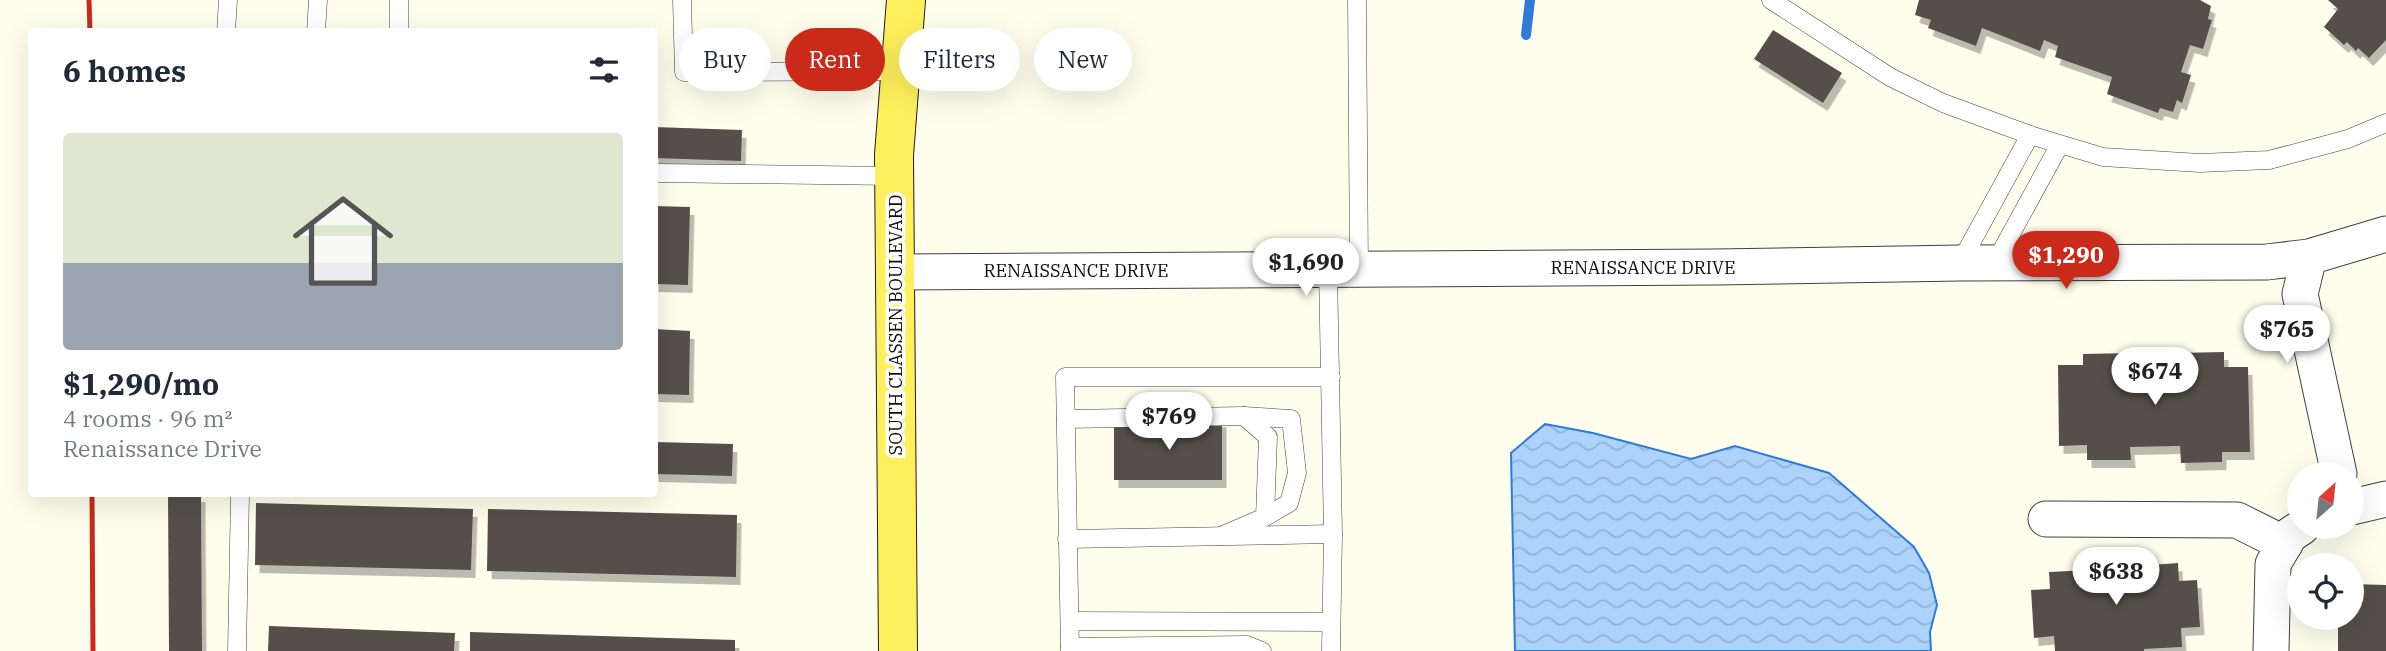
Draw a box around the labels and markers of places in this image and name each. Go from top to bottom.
pin: $1,290 [2009,232,2123,291]
pin: $1,690 [1249,238,1363,298]
pin: $765 [2246,306,2328,365]
pin: $674 [2114,348,2196,407]
pin: $769 [1128,392,1210,452]
pin: $638 [2075,548,2157,607]

